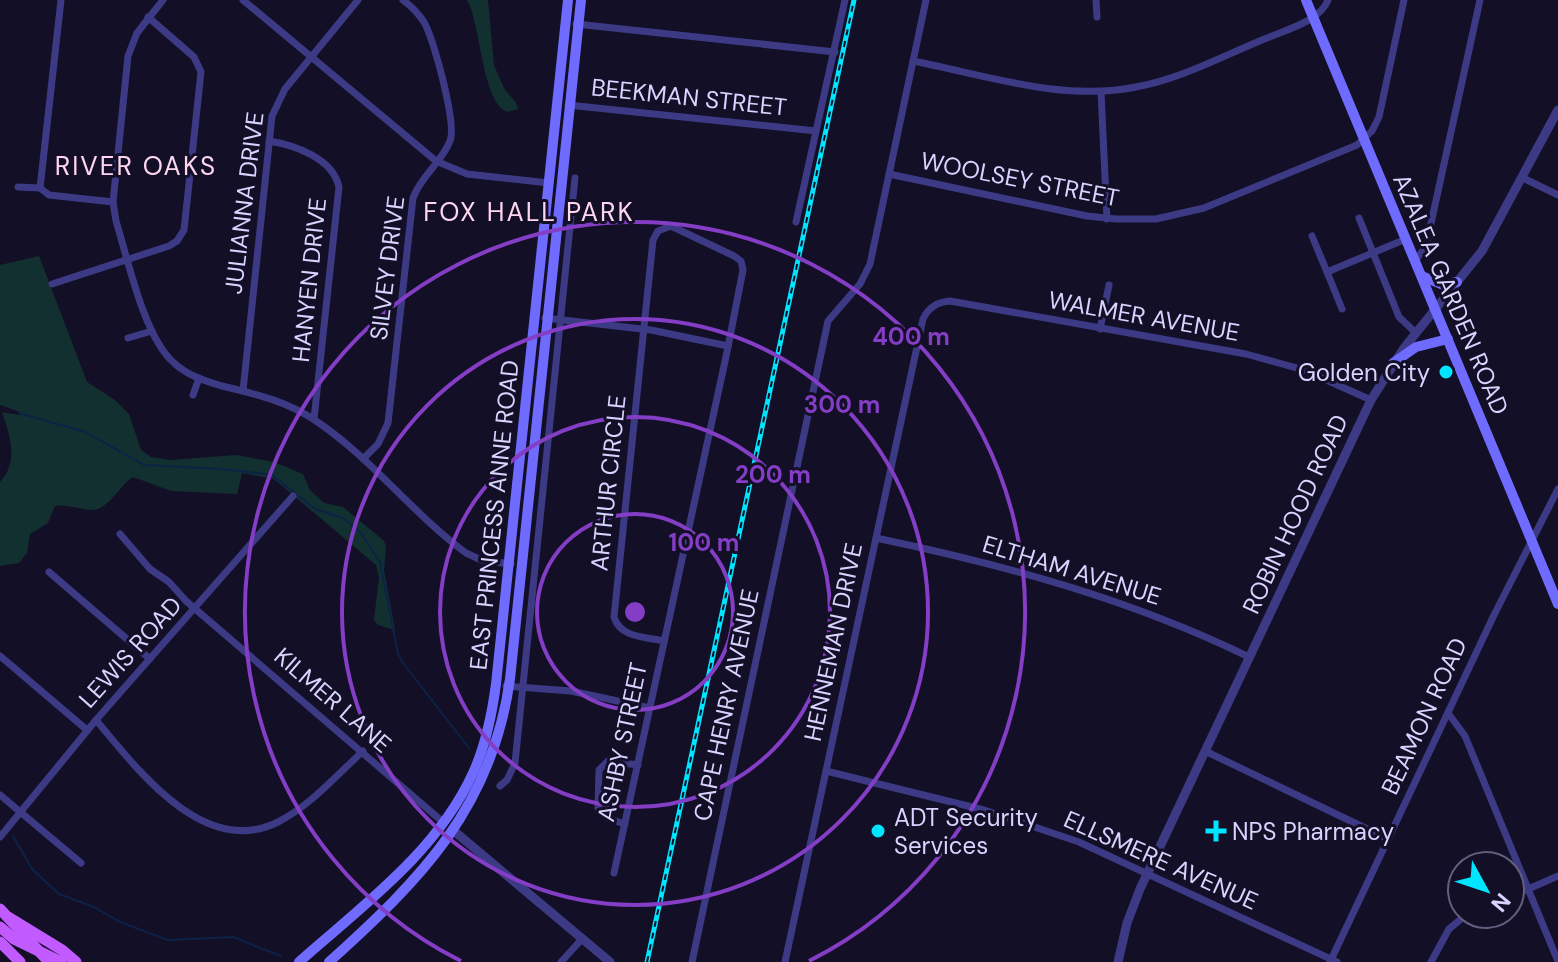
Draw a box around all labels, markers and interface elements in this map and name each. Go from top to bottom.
street label: BEEKMAN STREET [590,71,788,123]
street label: JULIANNA DRIVE [217,110,271,296]
street label: WOOLSEY STREET [918,145,1122,213]
district label: RIVER OAKS [55,149,217,183]
street label: AZALEA GARDEN ROAD [1386,169,1516,419]
street label: SILVEY DRIVE [363,194,411,342]
district label: FOX HALL PARK [423,195,635,229]
street label: HANYEN DRIVE [285,196,333,364]
street label: WALMER AVENUE [1046,284,1242,348]
text: 400 m [872,321,950,352]
place label: Golden City [1298,357,1430,388]
street label: EAST PRINCESS ANNE ROAD [462,359,526,671]
marker: Golden City [1437,363,1455,381]
text: 300 m [804,389,880,420]
street label: ARTHUR CIRCLE [583,393,633,573]
street label: ROBIN HOOD ROAD [1235,409,1355,619]
text: 200 m [735,459,811,490]
text: 100 m [669,527,739,558]
street label: ELTHAM AVENUE [979,528,1165,612]
street label: HENNEMAN DRIVE [797,540,869,744]
street label: CAPE HENRY AVENUE [686,586,766,824]
street label: LEWIS ROAD [72,590,188,714]
centre of rings [621,598,649,626]
street label: BEAMON ROAD [1374,633,1474,799]
street label: KILMER LANE [268,641,398,759]
street label: ASHBY STREET [590,660,654,824]
place label: ADT Security Services [894,802,1038,861]
street label: ELLSMERE AVENUE [1059,803,1263,917]
place label: NPS Pharmacy [1232,816,1394,847]
marker: ADT Security Services [869,822,887,840]
marker: NPS Pharmacy [1207,822,1225,840]
north arrow [1446,850,1526,930]
text: N [1485,887,1517,918]

